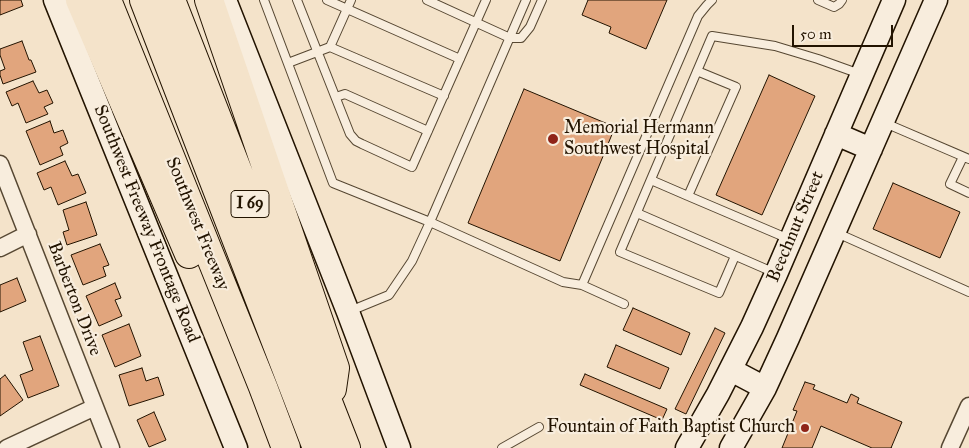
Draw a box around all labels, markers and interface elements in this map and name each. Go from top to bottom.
scale bar [794,15,895,47]
text: 50 m [800,25,832,43]
street label: Southwest Freeway Frontage Road [88,102,204,346]
place label: Memorial Hermann Southwest Hospital [564,118,714,160]
marker: Memorial Hermann Southwest Hospital [546,132,560,146]
street label: Southwest Freeway [160,154,234,294]
street label: Beechnut Street [763,168,829,286]
road number: I 69 [231,190,269,218]
street label: Barberton Drive [42,239,106,359]
place label: Fountain of Faith Baptist Church [547,417,795,439]
marker: Fountain of Faith Baptist Church [799,422,811,434]

